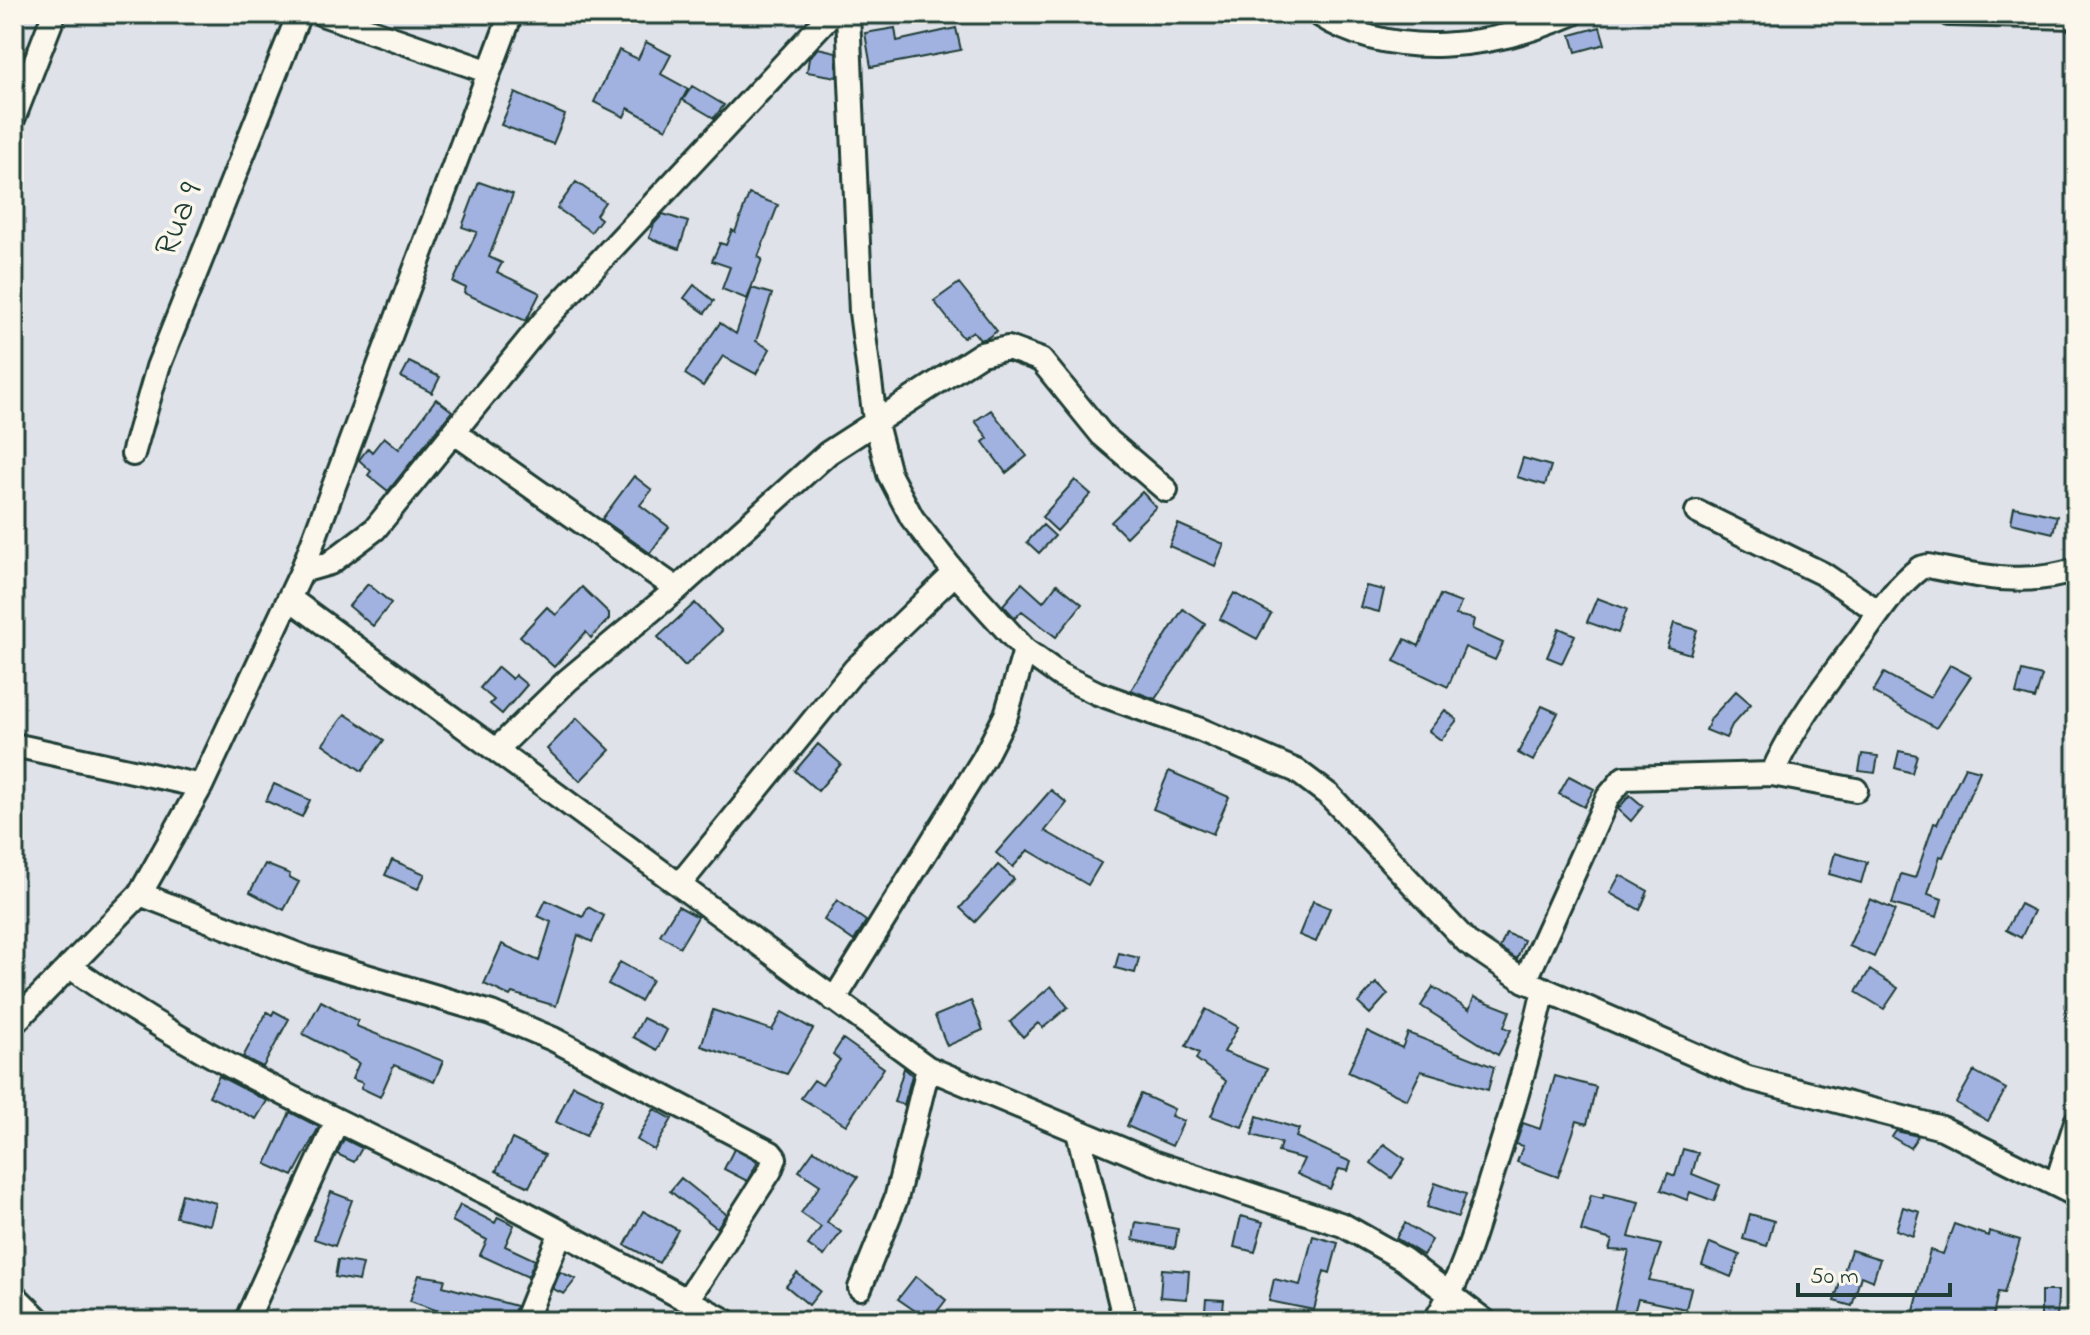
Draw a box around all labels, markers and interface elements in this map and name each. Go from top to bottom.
street label: Rua 9 [143,176,217,264]
scale bar [1798,1247,1950,1297]
text: 50 m [1810,1260,1859,1295]

